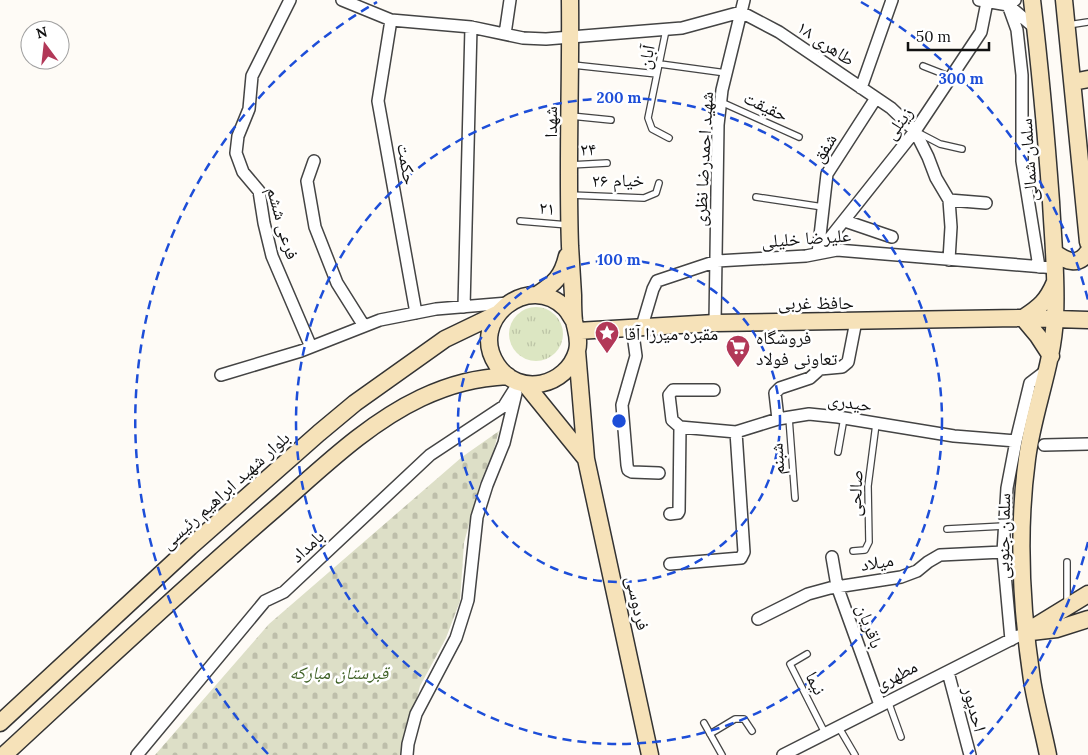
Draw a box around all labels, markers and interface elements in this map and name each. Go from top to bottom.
street label: طاهری ۱۸ [793,15,859,71]
north arrow [20,20,70,70]
scale bar [908,20,989,52]
text: N [34,22,49,43]
text: 50 m [916,27,951,46]
street label: آبان [632,42,660,71]
text: 300 m [938,69,984,88]
street label: حقیقت [740,86,792,126]
text: 200 m [597,88,642,107]
street label: شهید احمدرضا نظری [688,91,718,227]
street label: زینلی [878,102,918,144]
street label: شهدا [539,106,562,138]
street label: سلمان شمالی [1014,118,1042,202]
street label: شفق [806,129,842,167]
street label: ۲۴ [580,137,596,161]
street label: حکمت [392,141,422,187]
street label: خیام ۲۶ [592,168,644,193]
street label: فرعی ششم [261,184,304,262]
street label: ۲۱ [538,196,556,220]
street label: علیرضا خلیلی [760,223,852,253]
text: 100 m [598,250,641,269]
street label: حافظ غربی [778,291,854,314]
place icon: مقبره میرزا آقا [594,320,620,354]
place label: مقبره میرزا آقا [624,322,718,345]
place label: فروشگاه تعاونی فولاد [756,326,837,370]
supermarket icon: فروشگاه تعاونی فولاد [725,334,751,368]
street label: حیدری [826,387,874,417]
centre of rings [610,412,628,430]
street label: بلوار شهید ابراهیم رئیسی [156,426,295,555]
street label: شبنم [764,442,791,476]
street label: صالحی [842,469,868,517]
street label: سلمان جنوبی [991,493,1015,579]
street label: بامداد [285,525,329,567]
street label: میلاد [859,548,895,576]
street label: فردوسی [621,574,655,632]
street label: باقریان [851,601,889,651]
street label: مطهری [871,655,921,695]
park label: قبرستان مبارکه [290,661,391,684]
street label: نیما [800,667,832,699]
street label: احدپور [958,683,992,734]

